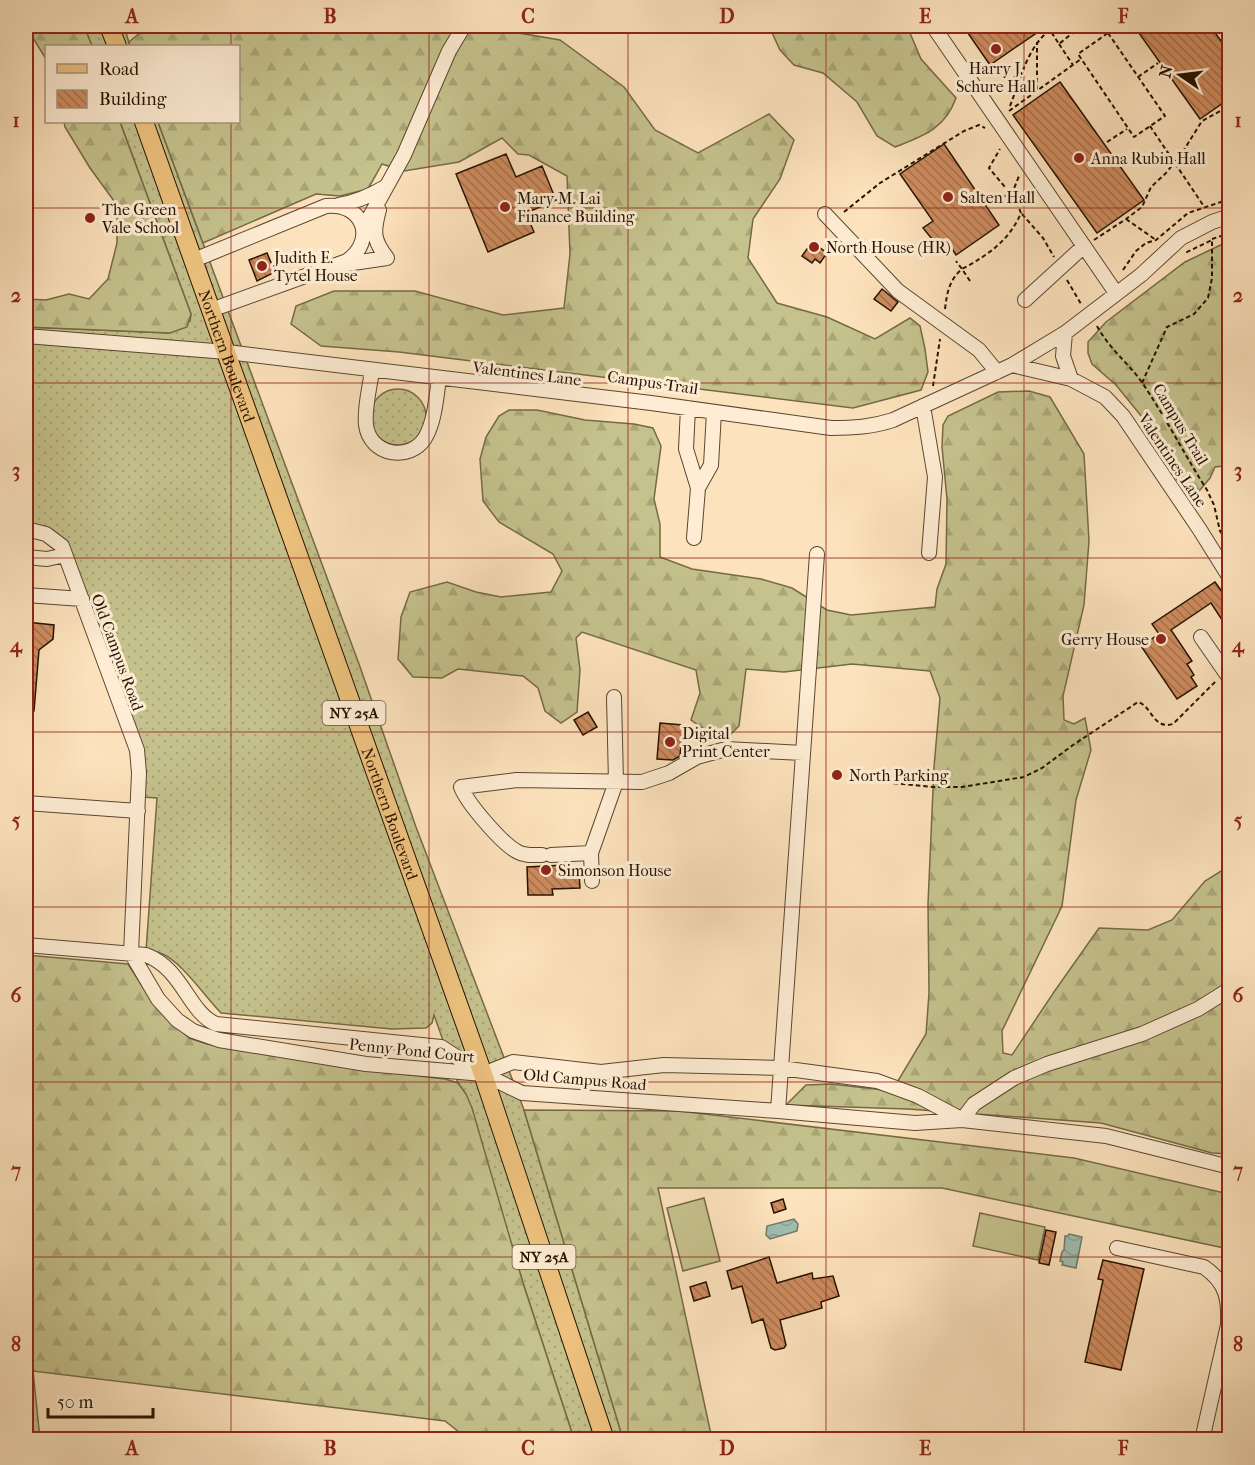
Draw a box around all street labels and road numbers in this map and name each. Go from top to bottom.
street label: Northern Boulevard [194,287,259,425]
street label: Valentines Lane [471,357,582,390]
street label: Campus Trail [606,367,700,398]
street label: Campus Trail [1149,380,1213,469]
street label: Valentines Lane [1134,409,1211,511]
street label: Old Campus Road [88,591,148,714]
road number: NY 25A [322,701,386,725]
street label: Northern Boulevard [357,745,422,883]
street label: Penny Pond Court [348,1034,476,1067]
street label: Old Campus Road [523,1065,647,1094]
road number: NY 25A [512,1245,576,1269]

